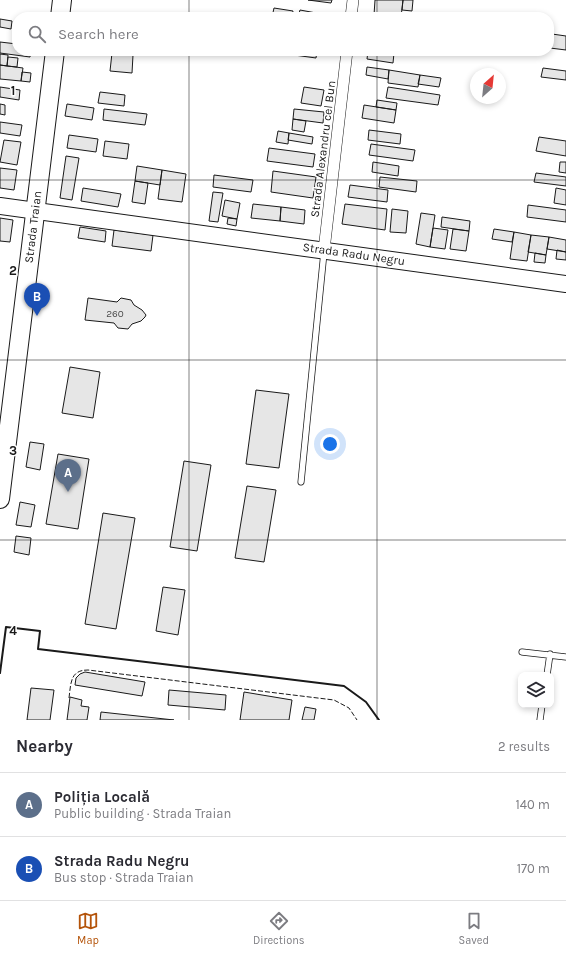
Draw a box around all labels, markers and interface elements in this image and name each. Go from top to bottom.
search box [12,12,554,56]
icon: search [26,23,48,45]
text: Search here [58,25,139,43]
north arrow [470,68,506,104]
street label: Strada Alexandru cel Bun [308,80,338,218]
text: 1 [11,83,15,98]
street label: Strada Traian [22,190,44,264]
street label: Strada Radu Negru [302,240,406,268]
text: 2 [9,263,17,278]
pin: B [24,283,50,316]
house number: 260 [106,308,124,320]
your location [320,434,340,454]
text: 3 [9,443,17,458]
pin: A [55,459,81,492]
text: 4 [9,623,17,638]
map controls [518,672,554,708]
button: layers [518,672,554,708]
text: Nearby [16,736,73,756]
text: 2 results [498,739,550,754]
text: Poliția Locală [54,788,150,806]
text: A [25,797,33,812]
text: 140 m [515,797,550,812]
text: Public building · Strada Traian [54,806,231,821]
text: Strada Radu Negru [54,852,190,870]
text: B [25,861,33,876]
text: 170 m [517,861,550,876]
text: Bus stop · Strada Traian [54,870,194,885]
tab: Map [77,910,99,947]
tab: Directions [253,910,305,947]
tab: Saved [459,910,489,947]

